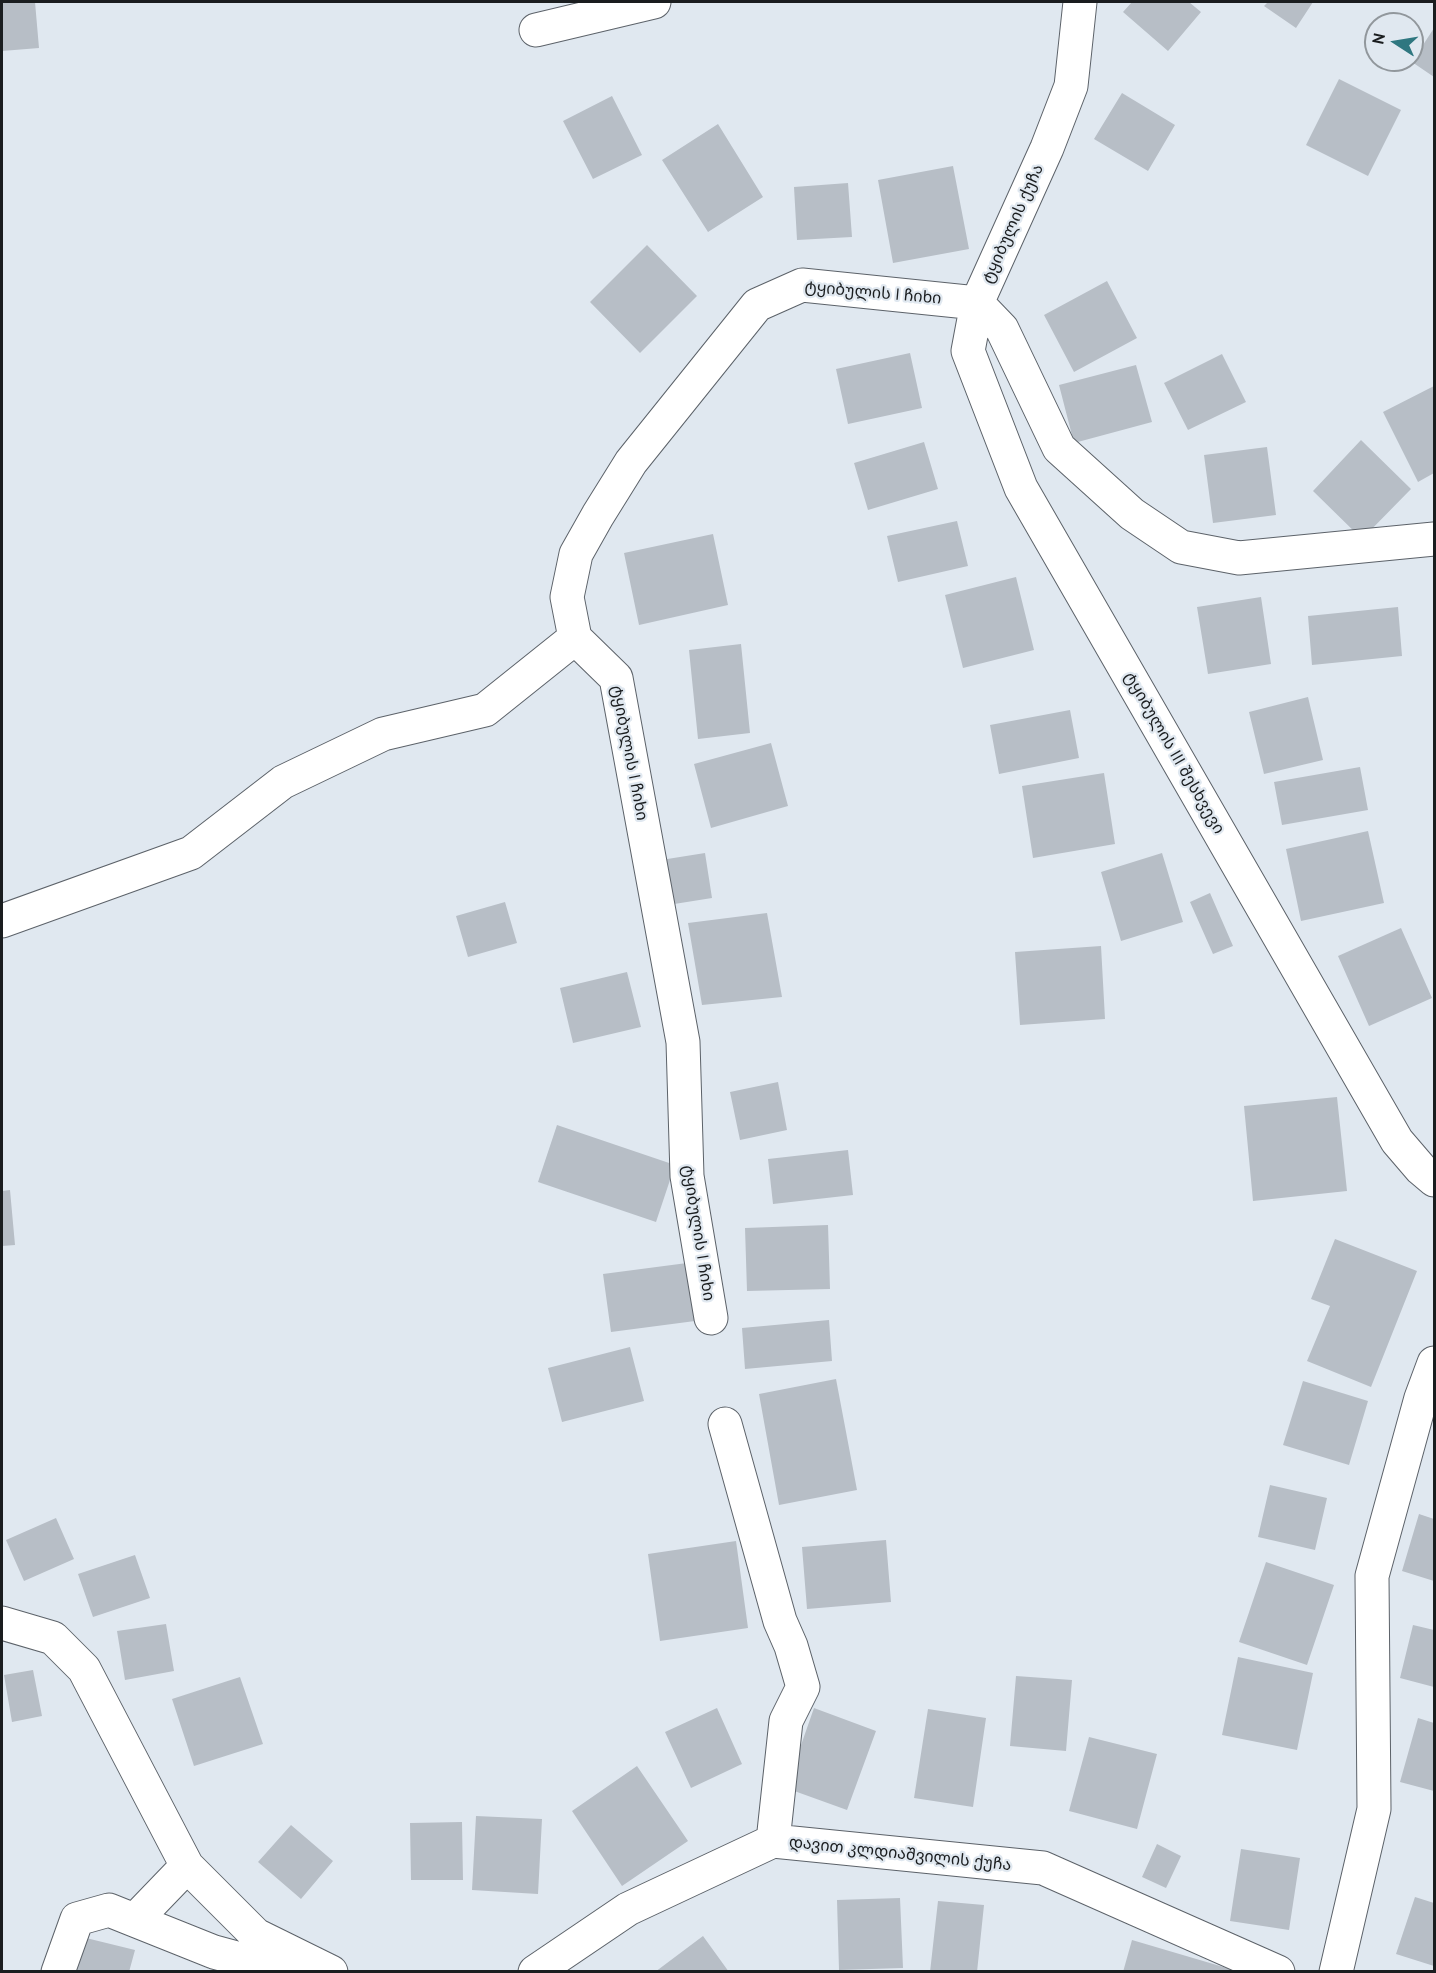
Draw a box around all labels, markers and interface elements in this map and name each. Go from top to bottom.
north arrow [1364,12,1424,72]
text: N [1367,31,1389,46]
street label: ტყიბულის ქუჩა [978,162,1048,286]
street label: ტყიბულის I ჩიხი [804,277,942,309]
street label: ტყიბულის III შესხვევი [1120,669,1228,837]
street label: ტყიბულის I ჩიხი [606,684,652,822]
street label: ტყიბულის I ჩიხი [678,1164,718,1302]
street label: დავით კლდიაშვილის ქუჩა [788,1833,1012,1875]

